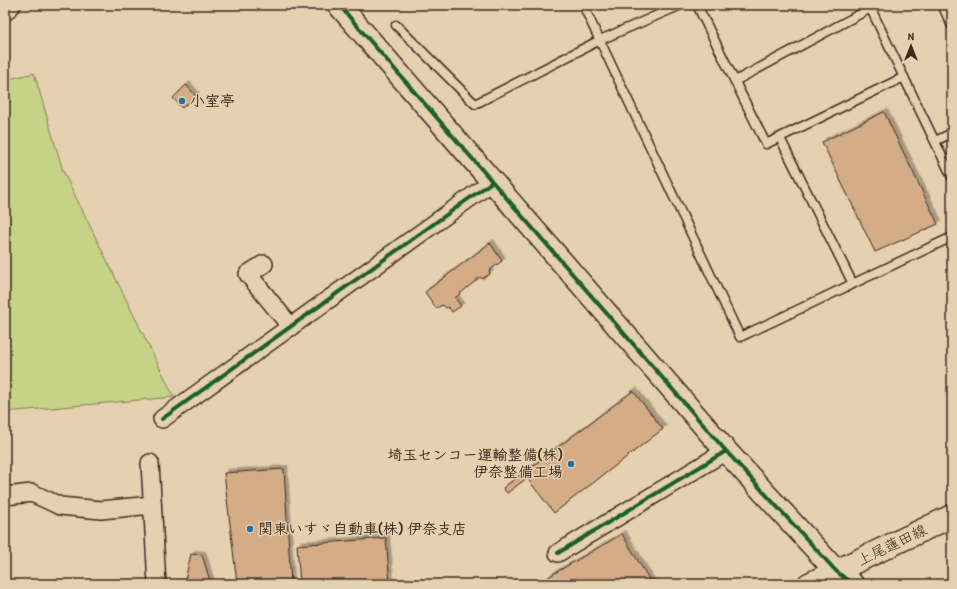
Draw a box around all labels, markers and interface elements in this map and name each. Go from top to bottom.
north arrow [891,26,931,66]
text: N [908,29,914,43]
place label: 小室亭 [190,90,235,111]
marker: 小室亭 [177,96,187,106]
place label: 埼玉センコー運輸整備(株) 伊奈整備工場 [388,444,563,482]
marker: 埼玉センコー運輸整備(株) 伊奈整備工場 [566,459,576,469]
place label: 関東いすゞ自動車(株) 伊奈支店 [258,518,467,539]
street label: 上尾蓮田線 [853,519,930,570]
marker: 関東いすゞ自動車(株) 伊奈支店 [245,524,255,534]

